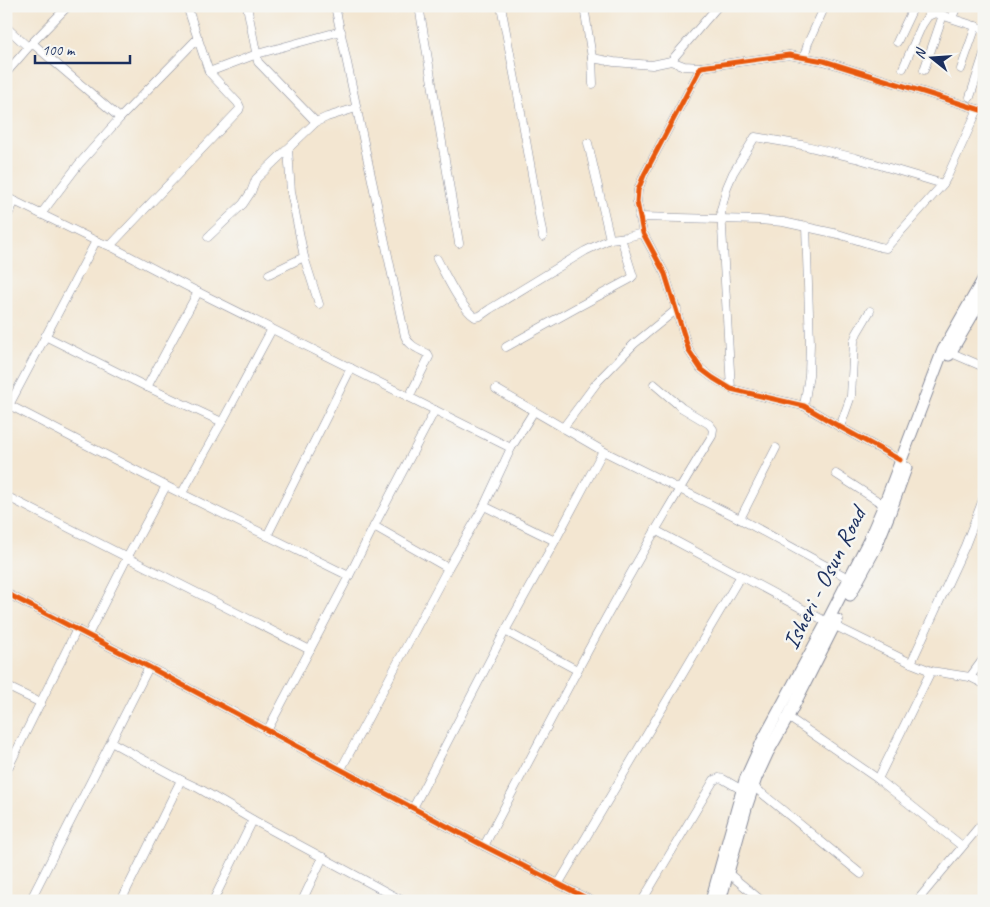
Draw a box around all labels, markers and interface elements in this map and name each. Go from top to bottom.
scale bar [35,32,130,64]
north arrow [908,32,958,82]
text: 100 m [42,41,76,60]
text: N [911,45,930,61]
street label: Isheri - Osun Road [775,499,874,654]

